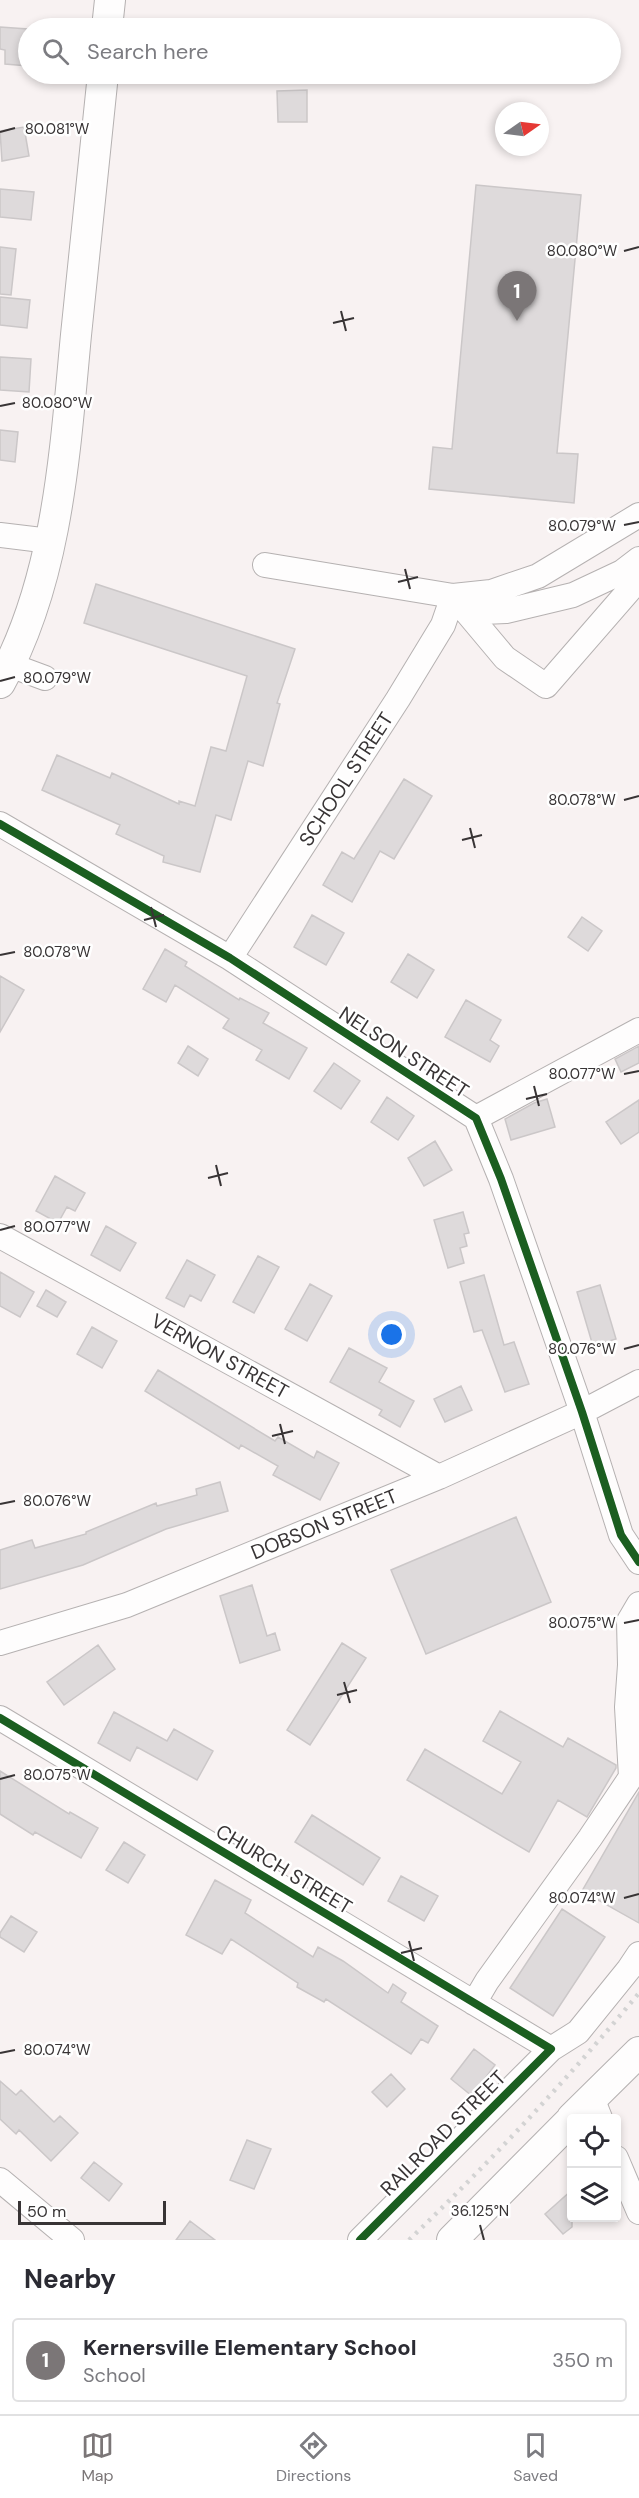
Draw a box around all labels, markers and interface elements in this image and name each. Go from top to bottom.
search box [18,18,621,84]
icon: search [39,35,72,68]
text: Search here [87,37,208,66]
north arrow [495,102,549,156]
text: 80.081°W [25,119,90,139]
text: 80.080°W [547,241,618,261]
pin: 1 [498,272,536,321]
text: 80.080°W [22,393,93,413]
text: 80.079°W [548,516,616,536]
text: 80.079°W [23,668,91,688]
street label: SCHOOL STREET [293,707,399,851]
text: 80.078°W [548,790,616,810]
text: 80.078°W [23,942,91,962]
street label: NELSON STREET [334,1000,474,1104]
text: 80.077°W [549,1064,616,1084]
text: 80.077°W [24,1217,91,1237]
street label: VERNON STREET [147,1307,293,1405]
your location [377,1320,406,1349]
text: 80.076°W [548,1339,616,1359]
street label: DOBSON STREET [247,1483,401,1565]
text: 80.076°W [23,1491,91,1511]
text: 80.075°W [548,1613,616,1633]
text: 80.075°W [23,1765,91,1785]
street label: CHURCH STREET [211,1818,357,1920]
text: 80.074°W [548,1888,616,1908]
text: 80.074°W [23,2040,91,2060]
street label: RAILROAD STREET [375,2065,511,2201]
map controls [567,2114,621,2222]
button: locate [567,2114,621,2168]
button: layers [567,2168,621,2222]
scale bar [18,2198,166,2226]
text: 50 m [27,2201,66,2222]
text: 36.125°N [451,2201,509,2221]
text: Nearby [24,2262,116,2296]
text: Kernersville Elementary School [83,2333,417,2362]
text: 1 [42,2347,49,2373]
text: 350 m [552,2347,613,2373]
text: School [83,2362,146,2388]
tab: Map [81,2429,114,2486]
tab: Directions [276,2429,351,2486]
tab: Saved [513,2429,558,2486]

